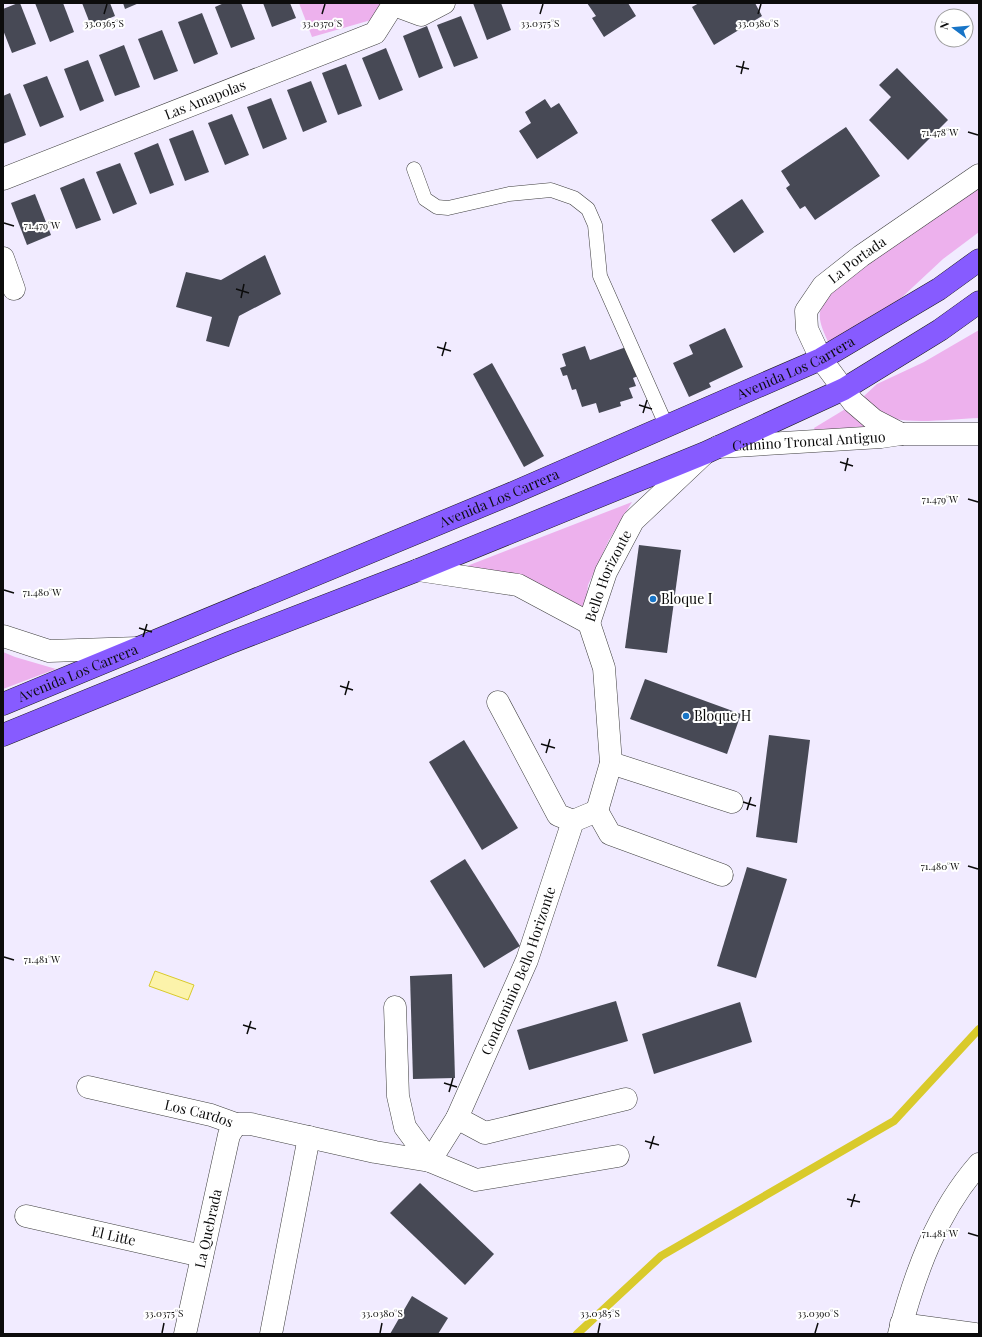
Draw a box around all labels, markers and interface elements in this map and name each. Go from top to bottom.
north arrow [934,8,974,48]
text: 33.0365°S [84,16,124,30]
text: 33.0370°S [302,16,342,30]
text: 33.0375°S [521,16,559,30]
text: 33.0380°S [737,16,779,30]
text: N [936,19,952,31]
street label: Las Amapolas [161,75,248,124]
text: 71.478°W [922,125,959,139]
text: 71.479°W [24,218,61,232]
street label: La Portada [824,232,889,287]
street label: Avenida Los Carrera [733,331,858,404]
street label: Camino Troncal Antiguo [732,426,887,455]
street label: Avenida Los Carrera [435,464,562,532]
text: 71.479°W [922,492,959,506]
street label: Bello Horizonte [580,526,636,624]
text: 71.480°W [23,585,62,599]
place label: Bloque I [661,589,713,608]
marker: Bloque I [648,594,658,604]
street label: Avenida Los Carrera [14,639,141,706]
place label: Bloque H [694,706,752,725]
marker: Bloque H [681,711,691,721]
text: 71.480°W [921,859,960,873]
street label: Condominio Bello Horizonte [476,884,560,1058]
text: 71.481°W [24,952,61,966]
street label: Los Cardos [163,1095,236,1131]
street label: La Quebrada [190,1187,226,1270]
street label: El Litte [90,1221,138,1250]
text: 71.481°W [922,1226,959,1240]
text: 33.0375°S [145,1306,183,1320]
text: 33.0380°S [361,1306,403,1320]
text: 33.0385°S [580,1306,620,1320]
text: 33.0390°S [797,1306,839,1320]

